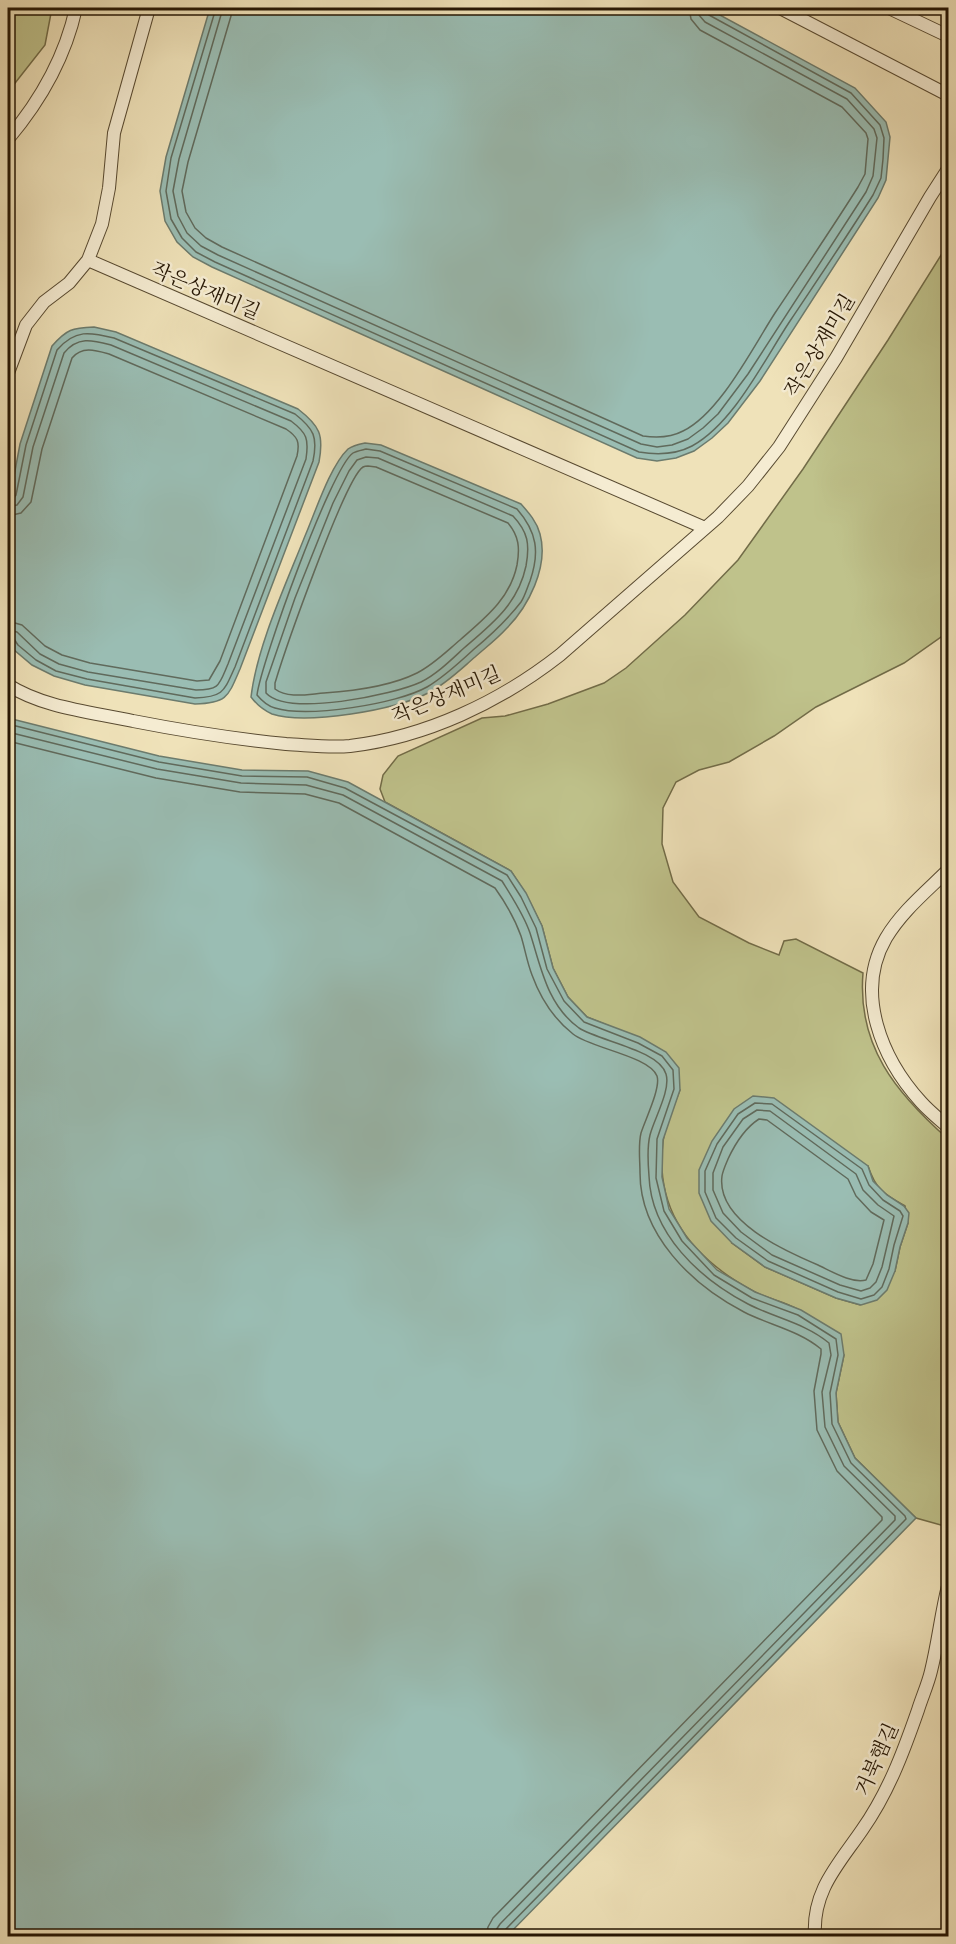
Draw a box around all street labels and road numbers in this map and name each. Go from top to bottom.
street label: 작은상재미길 [147,254,265,326]
street label: 작은상재미길 [777,288,861,402]
street label: 작은상재미길 [387,658,505,730]
street label: 거북햄길 [847,1718,905,1800]

